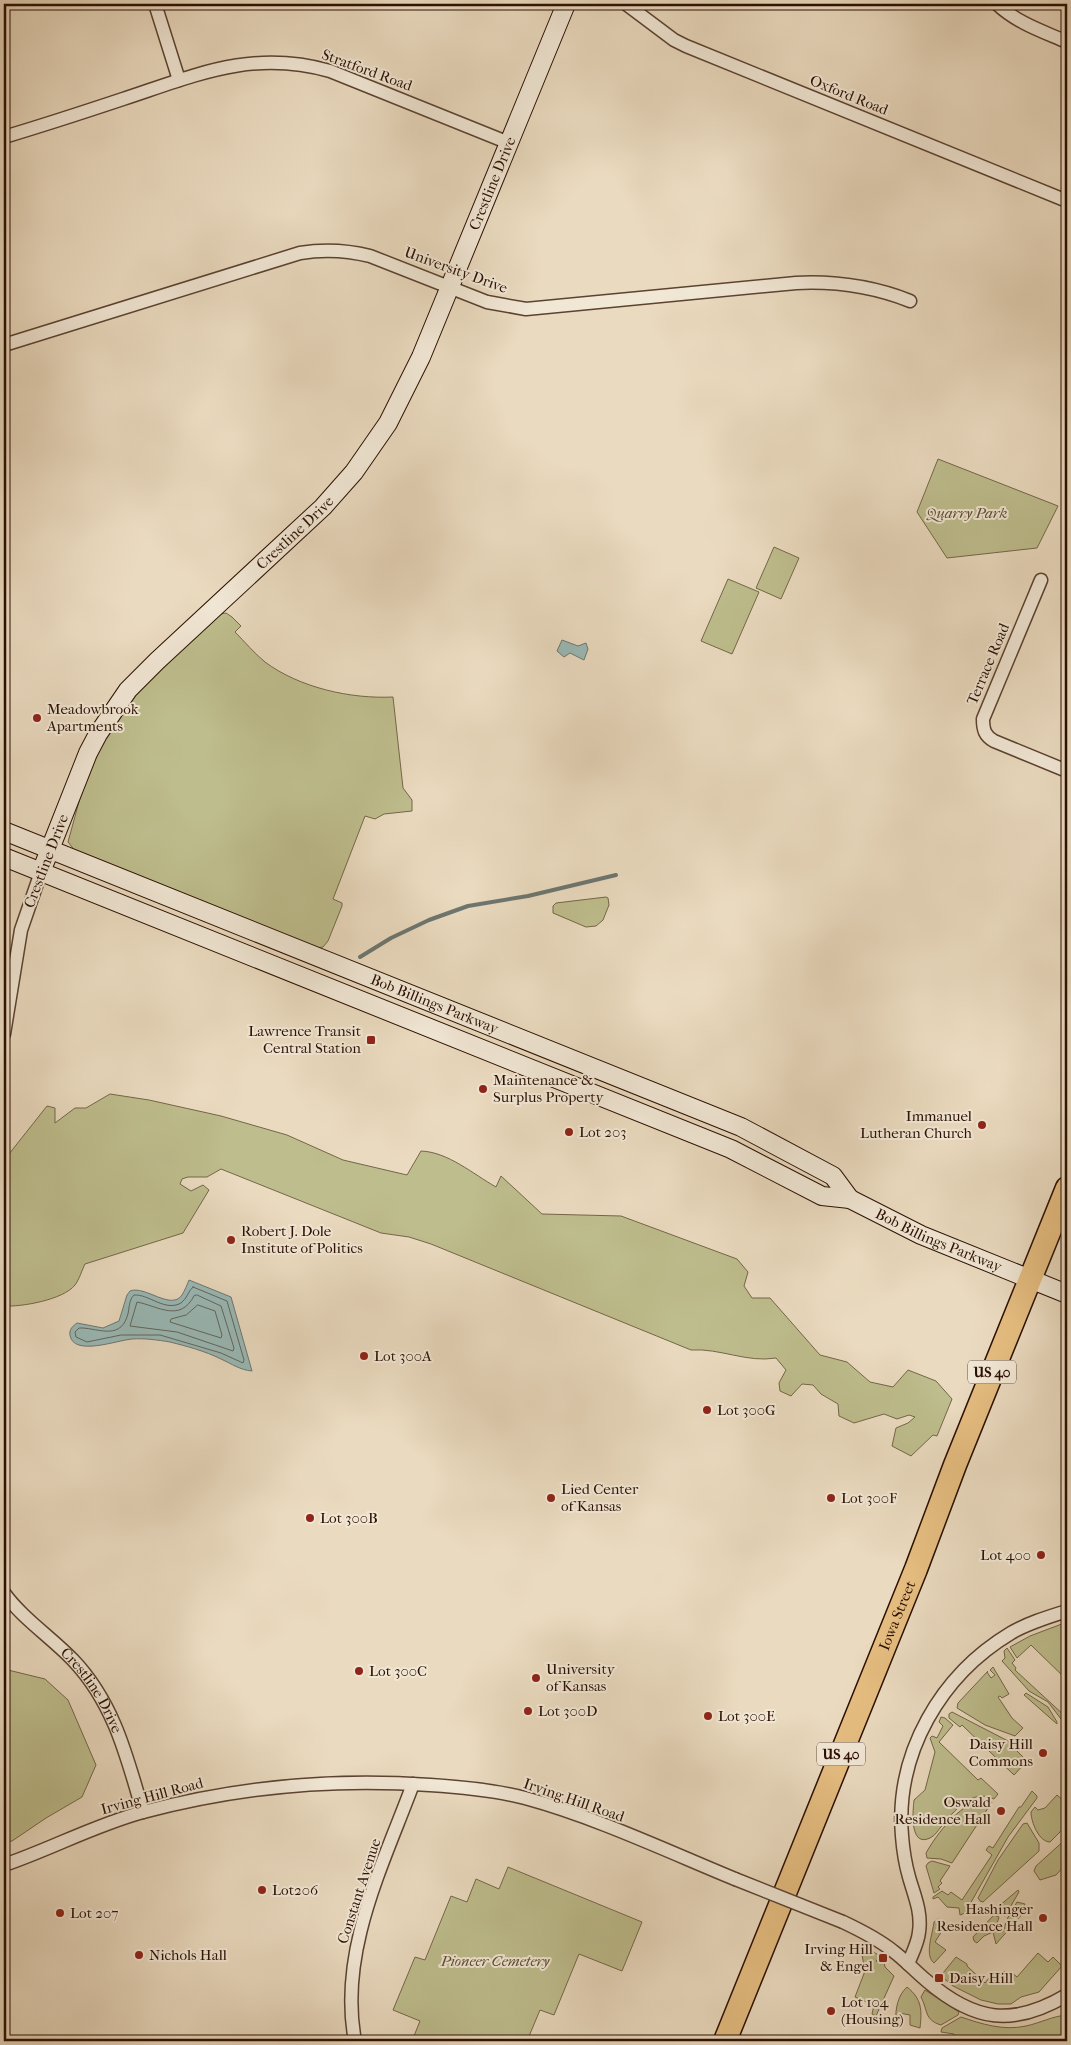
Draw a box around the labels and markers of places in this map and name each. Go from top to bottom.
place label: Meadowbrook Apartments [46,700,139,735]
marker: Meadowbrook Apartments [31,712,43,724]
place label: Lawrence Transit Central Station [248,1022,362,1057]
marker: Lawrence Transit Central Station [365,1034,377,1046]
place label: Maintenance & Surplus Property [493,1071,605,1106]
marker: Maintenance & Surplus Property [477,1083,489,1095]
place label: Immanuel Lutheran Church [860,1107,973,1142]
marker: Immanuel Lutheran Church [976,1119,988,1131]
place label: Lot 203 [579,1123,626,1141]
marker: Lot 203 [563,1126,575,1138]
place label: Robert J. Dole Institute of Politics [241,1222,363,1257]
marker: Robert J. Dole Institute of Politics [225,1234,237,1246]
place label: Lot 300A [374,1347,432,1365]
marker: Lot 300A [358,1350,370,1362]
place label: Lot 300G [717,1401,776,1419]
marker: Lot 300G [701,1404,713,1416]
place label: Lied Center of Kansas [561,1480,639,1515]
place label: Lot 300F [841,1489,897,1507]
marker: Lied Center of Kansas [545,1492,557,1504]
marker: Lot 300F [825,1492,837,1504]
place label: Lot 300B [320,1509,378,1527]
marker: Lot 300B [304,1512,316,1524]
place label: Lot 400 [980,1546,1031,1564]
marker: Lot 400 [1035,1549,1047,1561]
place label: University of Kansas [546,1660,616,1695]
place label: Lot 300C [369,1662,427,1680]
marker: Lot 300C [353,1665,365,1677]
marker: University of Kansas [530,1672,542,1684]
place label: Lot 300D [538,1702,597,1720]
marker: Lot 300D [522,1705,534,1717]
place label: Lot 300E [718,1707,775,1725]
marker: Lot 300E [702,1710,714,1722]
place label: Daisy Hill Commons [969,1735,1033,1770]
marker: Daisy Hill Commons [1037,1747,1049,1759]
place label: Oswald Residence Hall [894,1793,992,1828]
marker: Oswald Residence Hall [995,1805,1007,1817]
place label: Lot206 [272,1881,319,1899]
marker: Lot206 [256,1884,268,1896]
place label: Hashinger Residence Hall [936,1900,1034,1935]
place label: Lot 207 [70,1904,118,1922]
marker: Lot 207 [54,1907,66,1919]
marker: Hashinger Residence Hall [1037,1912,1049,1924]
place label: Irving Hill & Engel [804,1940,873,1975]
place label: Nichols Hall [149,1946,227,1964]
marker: Nichols Hall [133,1949,145,1961]
marker: Irving Hill & Engel [877,1952,889,1964]
place label: Daisy Hill [949,1969,1013,1987]
marker: Daisy Hill [933,1972,945,1984]
place label: Lot 104 (Housing) [841,1993,904,2028]
marker: Lot 104 (Housing) [825,2005,837,2017]

